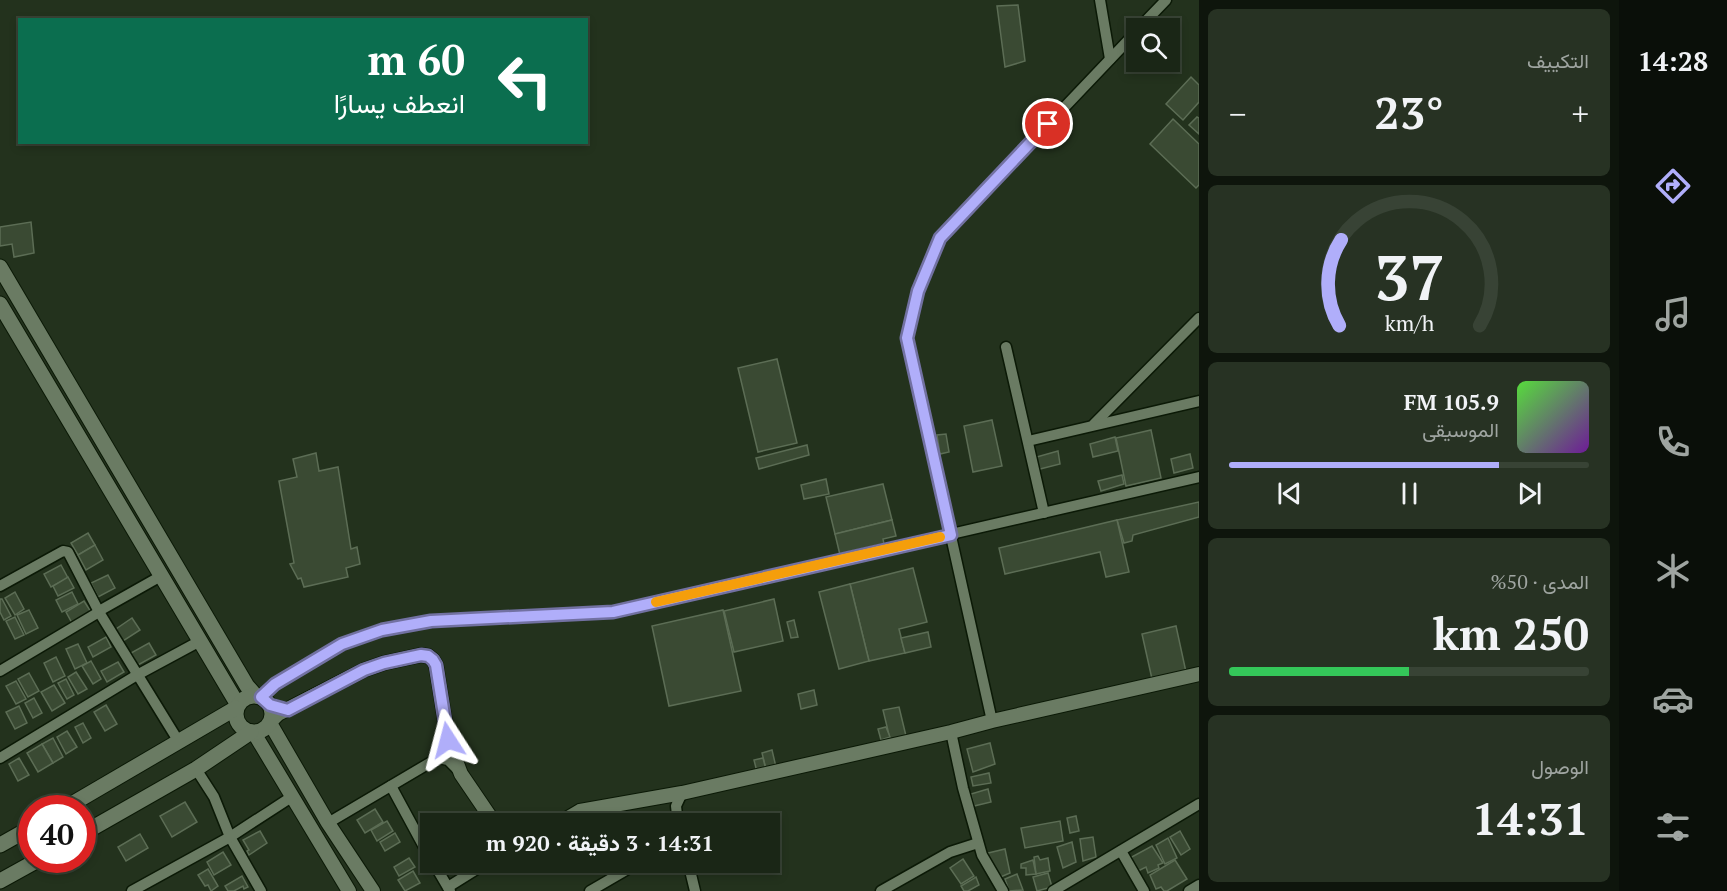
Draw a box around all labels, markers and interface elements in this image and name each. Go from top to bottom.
map controls [1126,18,1180,72]
button: search [1126,18,1180,72]
text: 60 m [367,31,465,87]
icon: left [486,42,564,120]
text: 14:28 [1638,43,1708,79]
text: التكييف [1527,47,1589,74]
text: 23° [1374,82,1444,142]
text: انعطف يسارًا [334,85,465,121]
text: − [1229,92,1247,135]
text: + [1571,92,1589,135]
pin [1022,98,1073,149]
icon: arrive [1031,107,1064,140]
icon: directions [1652,165,1694,207]
text: 37 [1374,235,1444,318]
icon: music [1652,293,1694,335]
text: km/h [1384,310,1434,338]
text: 105.9 FM [1404,387,1499,416]
text: الموسيقى [1422,416,1499,443]
icon: phone [1652,421,1694,463]
icon: previous [1273,477,1306,510]
icon: pause [1393,477,1426,510]
icon: next [1513,477,1546,510]
icon: climate [1652,550,1694,592]
text: المدى · 50% [1490,568,1589,595]
text: 250 km [1433,603,1589,663]
icon: car [1652,678,1694,720]
position arrow [416,708,480,772]
text: الوصول [1531,753,1589,780]
text: 14:31 [1472,788,1589,848]
speed limit sign: 40 [18,795,96,873]
icon: filters [1652,806,1694,848]
text: 14:31 · 3 دقيقة · 920 m [486,828,714,857]

